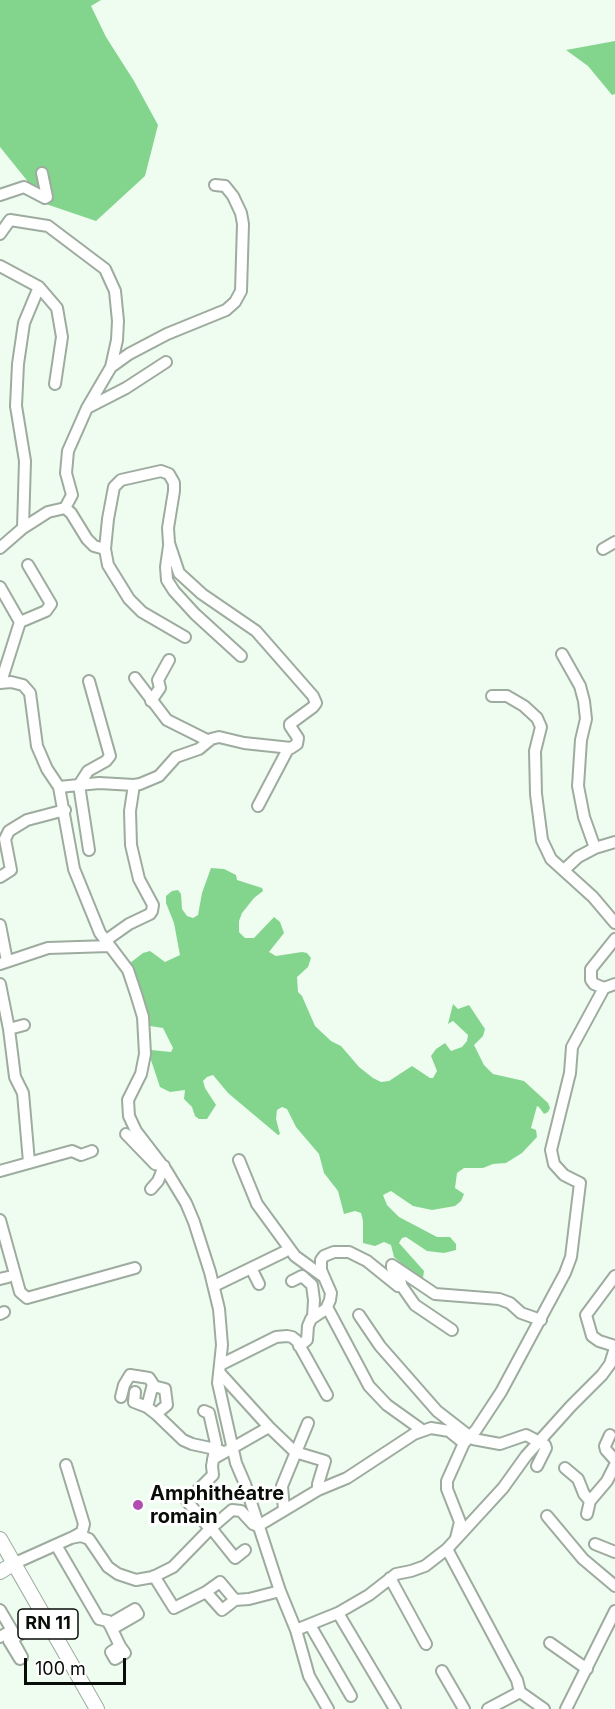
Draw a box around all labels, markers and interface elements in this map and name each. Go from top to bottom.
place label: Amphithéatre romain [150,1482,284,1529]
marker: Amphithéatre romain [131,1498,145,1512]
road number: RN 11 [18,1609,78,1639]
scale bar [27,1646,129,1684]
text: 100 m [35,1658,86,1679]

